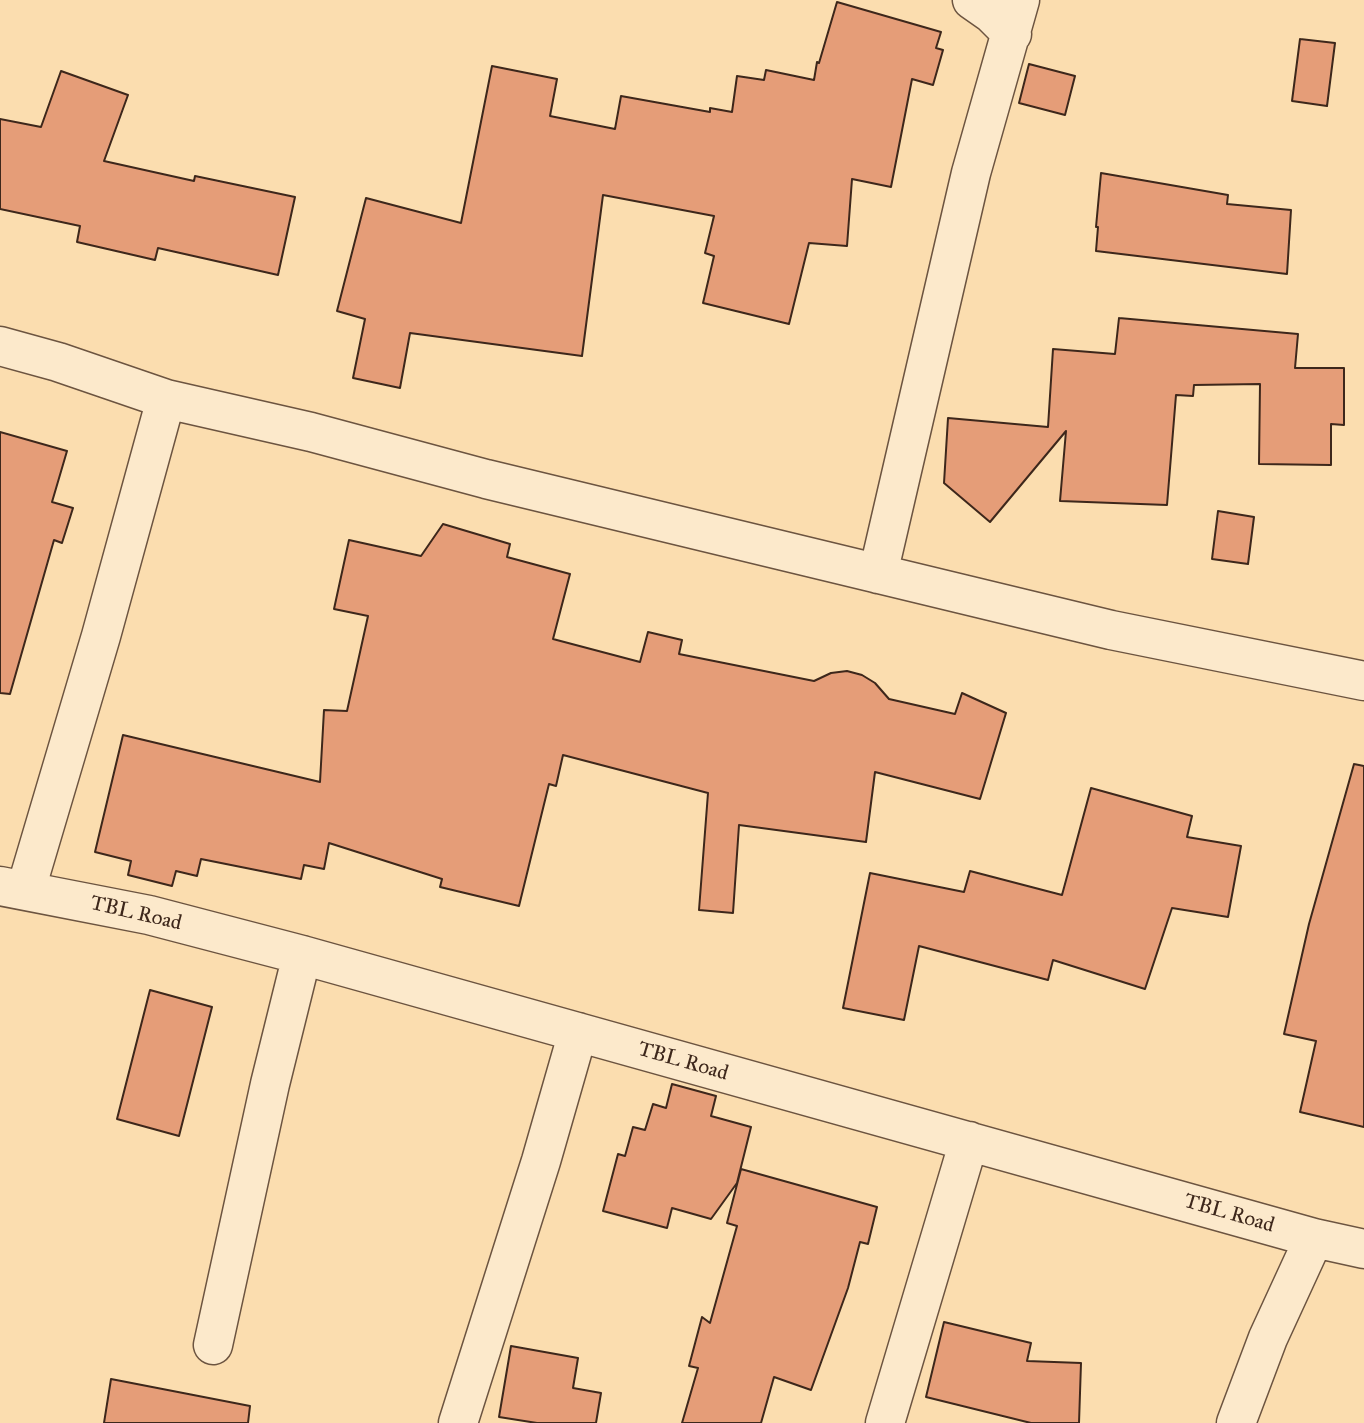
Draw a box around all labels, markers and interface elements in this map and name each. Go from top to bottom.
street label: TBL Road [88,891,184,937]
street label: TBL Road [635,1037,731,1087]
street label: TBL Road [1181,1189,1277,1239]

